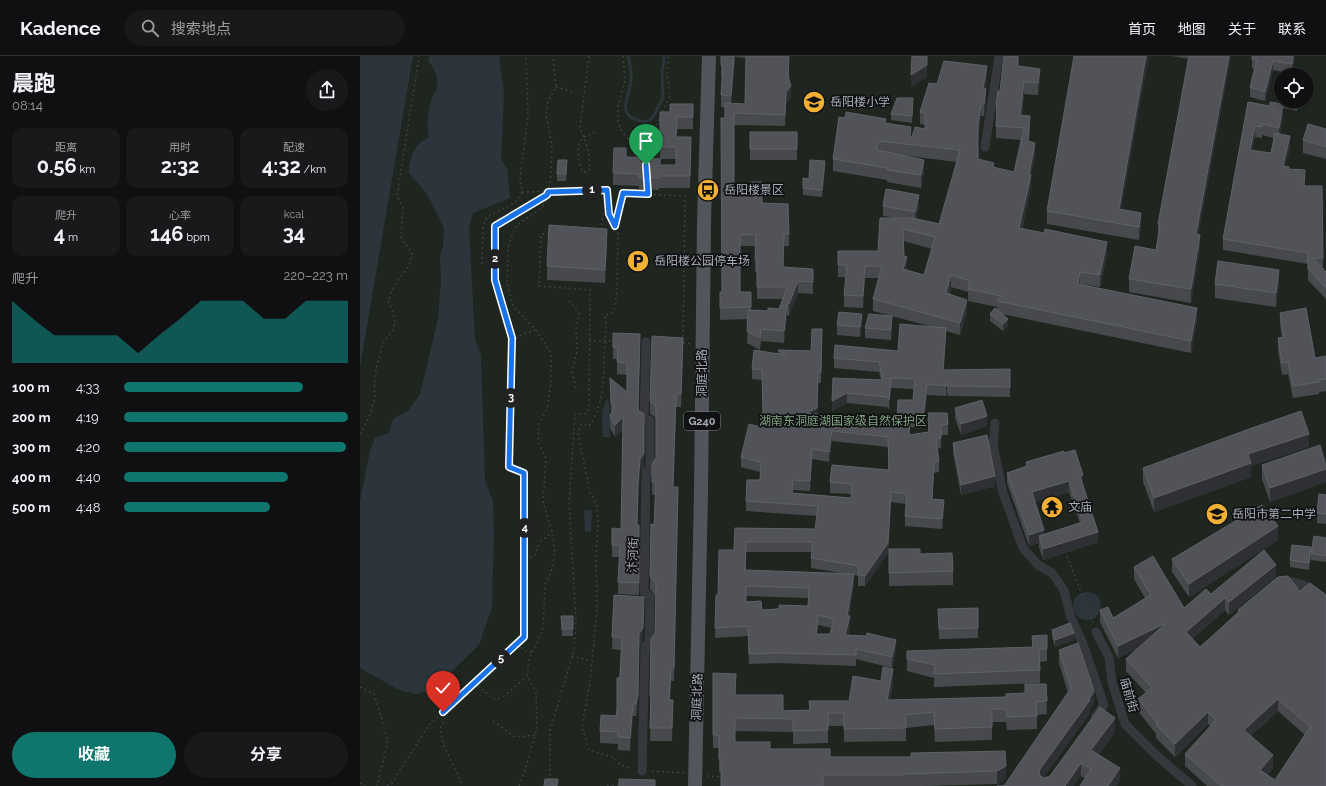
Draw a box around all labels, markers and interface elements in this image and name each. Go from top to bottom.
search box [125,10,405,46]
text: Kadence [20,17,101,39]
icon: search [139,17,161,39]
text: 搜索地点 [171,20,231,38]
text: 首页 [1128,21,1156,37]
text: 地图 [1178,21,1206,37]
text: 关于 [1228,21,1256,37]
text: 联系 [1278,21,1306,37]
map controls [1274,68,1314,108]
button: locate [1274,68,1314,108]
button: share [306,69,348,111]
text: 晨跑 [12,70,56,96]
school or university icon: 岳阳楼小学 [801,89,827,115]
place label: 岳阳楼小学 [830,95,890,109]
text: 08:14 [12,98,43,113]
pin [629,124,663,165]
icon: arrive [635,130,657,152]
text: 距离 [55,141,77,154]
text: 用时 [169,141,191,154]
text: 配速 [283,141,305,154]
text: 0.56 [37,154,77,178]
text: 2:32 [161,154,199,178]
text: 4:32 [262,154,301,178]
text: km [77,163,95,176]
text: /km [301,163,326,176]
bus stop icon: 岳阳楼景区 [695,177,721,203]
pin: 1 [582,180,602,200]
text: 1 [589,183,595,196]
place label: 岳阳楼景区 [724,183,784,197]
text: kcal [284,208,304,221]
text: 爬升 [55,209,77,222]
text: 心率 [169,209,191,222]
text: 34 [283,221,305,245]
text: 4 [54,222,65,246]
text: 146 [150,222,183,246]
text: m [65,231,78,244]
text: bpm [183,231,210,244]
parking icon: 岳阳楼公园停车场 [625,248,651,274]
pin: 2 [485,249,505,269]
text: 2 [492,252,498,265]
place label: 岳阳楼公园停车场 [654,254,750,268]
text: 220–223 m [283,268,348,283]
text: 爬升 [12,271,38,286]
street label: 洞庭北路 [695,349,709,397]
text: 100 m [12,380,50,395]
text: 4:33 [76,380,99,395]
pin: 3 [501,388,521,408]
text: 3 [508,391,514,404]
text: 200 m [12,410,51,425]
text: 4:19 [76,410,99,425]
road number: G240 [684,412,720,430]
park label: 湖南东洞庭湖国家级自然保护区 [759,414,927,428]
text: 300 m [12,440,50,455]
text: 4:20 [76,440,100,455]
text: 400 m [12,470,51,485]
text: 4:40 [76,470,101,485]
temple icon: 文庙 [1039,494,1065,520]
text: 500 m [12,500,50,515]
text: 4:48 [76,500,100,515]
place label: 文庙 [1068,500,1092,514]
school or university icon: 岳阳市第二中学 [1204,501,1230,527]
place label: 岳阳市第二中学 [1232,507,1316,521]
pin: 4 [515,518,535,538]
text: 4 [522,521,528,534]
street label: 汴河街 [625,537,641,573]
pin: 5 [491,649,511,669]
text: 5 [498,652,504,665]
pin [426,671,460,712]
street label: 洞庭北路 [689,673,705,721]
street label: 庙前街 [1117,676,1141,714]
icon: check [432,677,454,699]
button: 收藏 [12,732,176,778]
button: 分享 [184,732,348,778]

